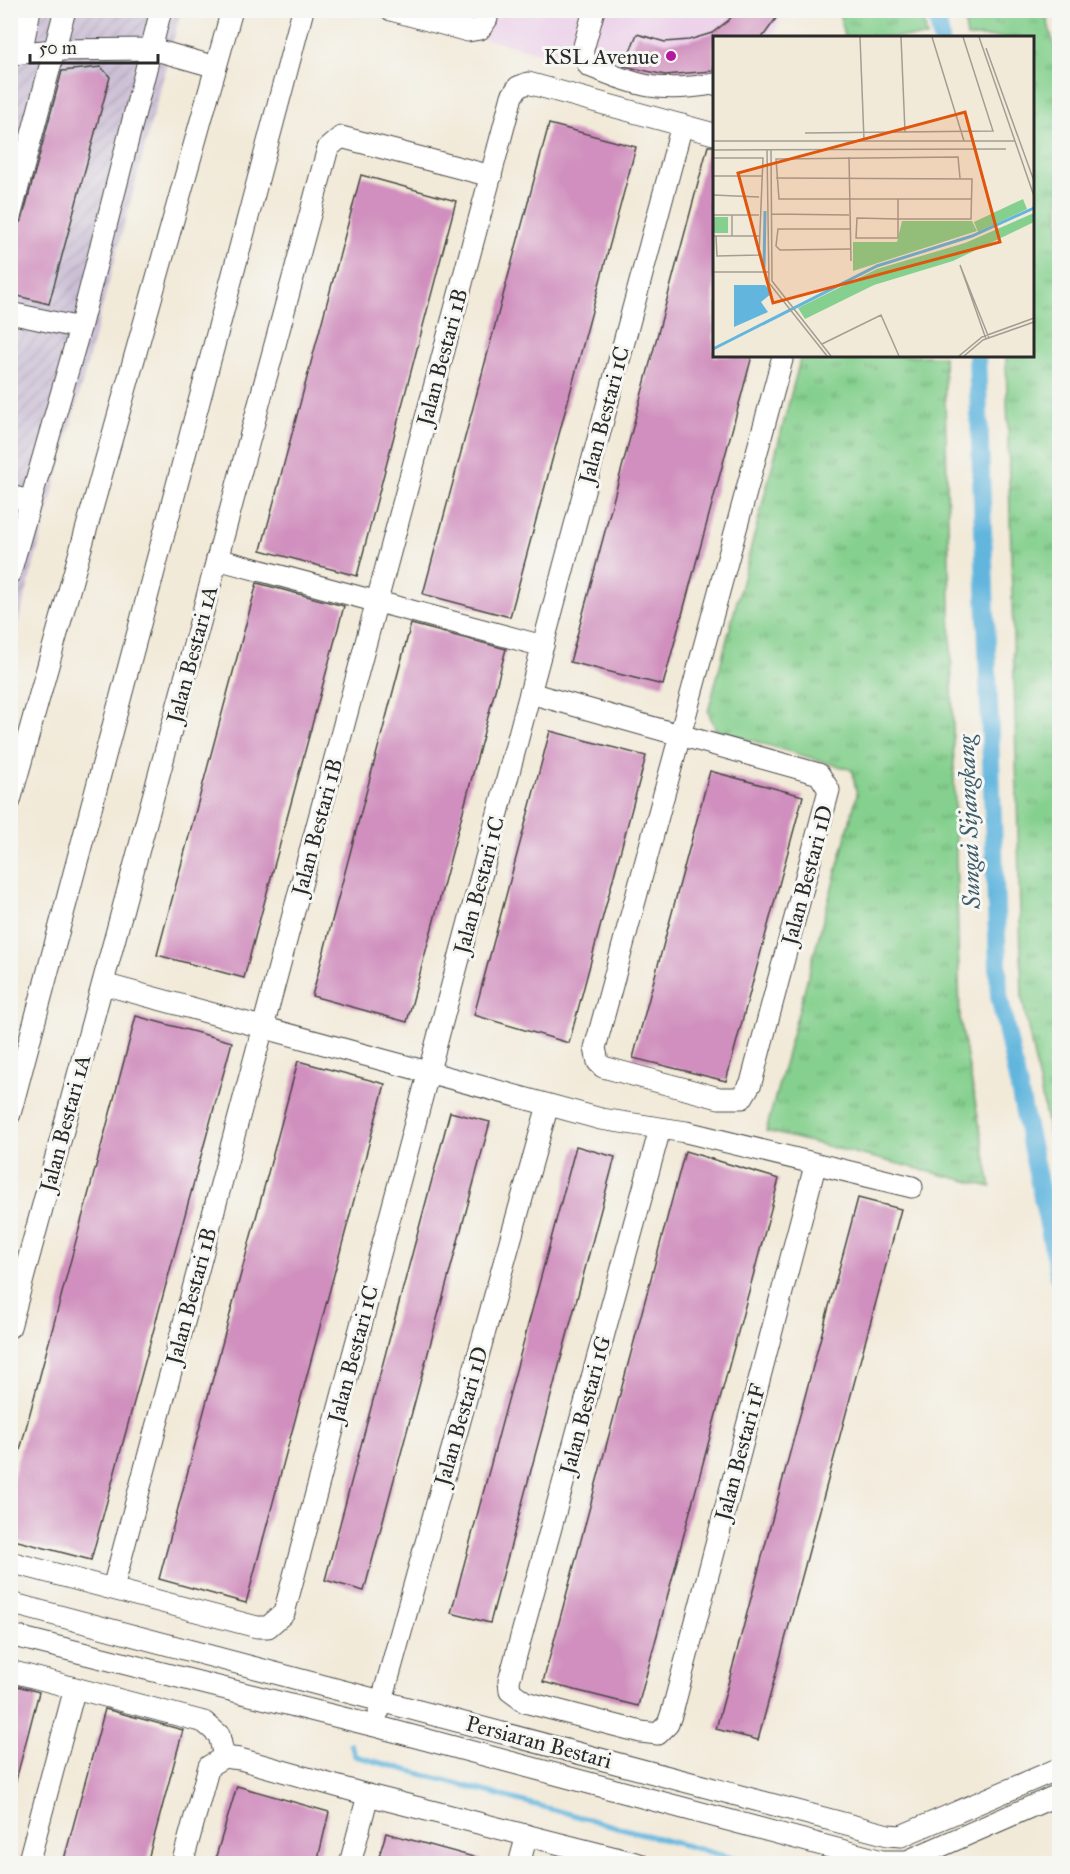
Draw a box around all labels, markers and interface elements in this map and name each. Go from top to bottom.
scale bar [30,27,158,65]
inset map [713,36,1034,357]
text: 50 m [39,37,77,59]
place label: KSL Avenue [544,43,659,70]
marker: KSL Avenue [664,49,678,63]
street label: Jalan Bestari 1B [410,286,473,430]
street label: Jalan Bestari 1C [572,343,635,489]
street label: Jalan Bestari 1A [160,582,223,727]
water label: Sungai Sijangkang [951,733,987,910]
street label: Jalan Bestari 1B [285,756,348,900]
street label: Jalan Bestari 1D [775,802,839,950]
street label: Jalan Bestari 1C [447,813,510,959]
street label: Jalan Bestari 1A [33,1051,96,1196]
street label: Jalan Bestari 1B [159,1225,222,1369]
street label: Jalan Bestari 1C [321,1282,384,1428]
street label: Jalan Bestari 1G [553,1333,616,1479]
street label: Jalan Bestari 1D [428,1343,494,1491]
street label: Jalan Bestari 1F [708,1381,771,1525]
street label: Persiaran Bestari [463,1710,615,1774]

